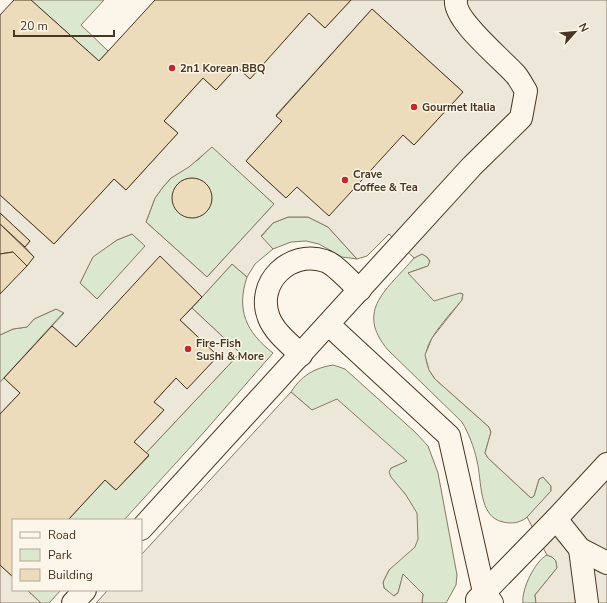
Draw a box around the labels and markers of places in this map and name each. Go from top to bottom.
place label: 2n1 Korean BBQ [180,61,266,76]
marker: 2n1 Korean BBQ [167,63,177,73]
place label: Gourmet Italia [422,100,496,115]
marker: Gourmet Italia [409,102,419,112]
place label: Crave Coffee & Tea [353,167,418,195]
marker: Crave Coffee & Tea [340,175,350,185]
place label: Fire-Fish Sushi & More [196,336,264,364]
marker: Fire-Fish Sushi & More [183,344,193,354]

